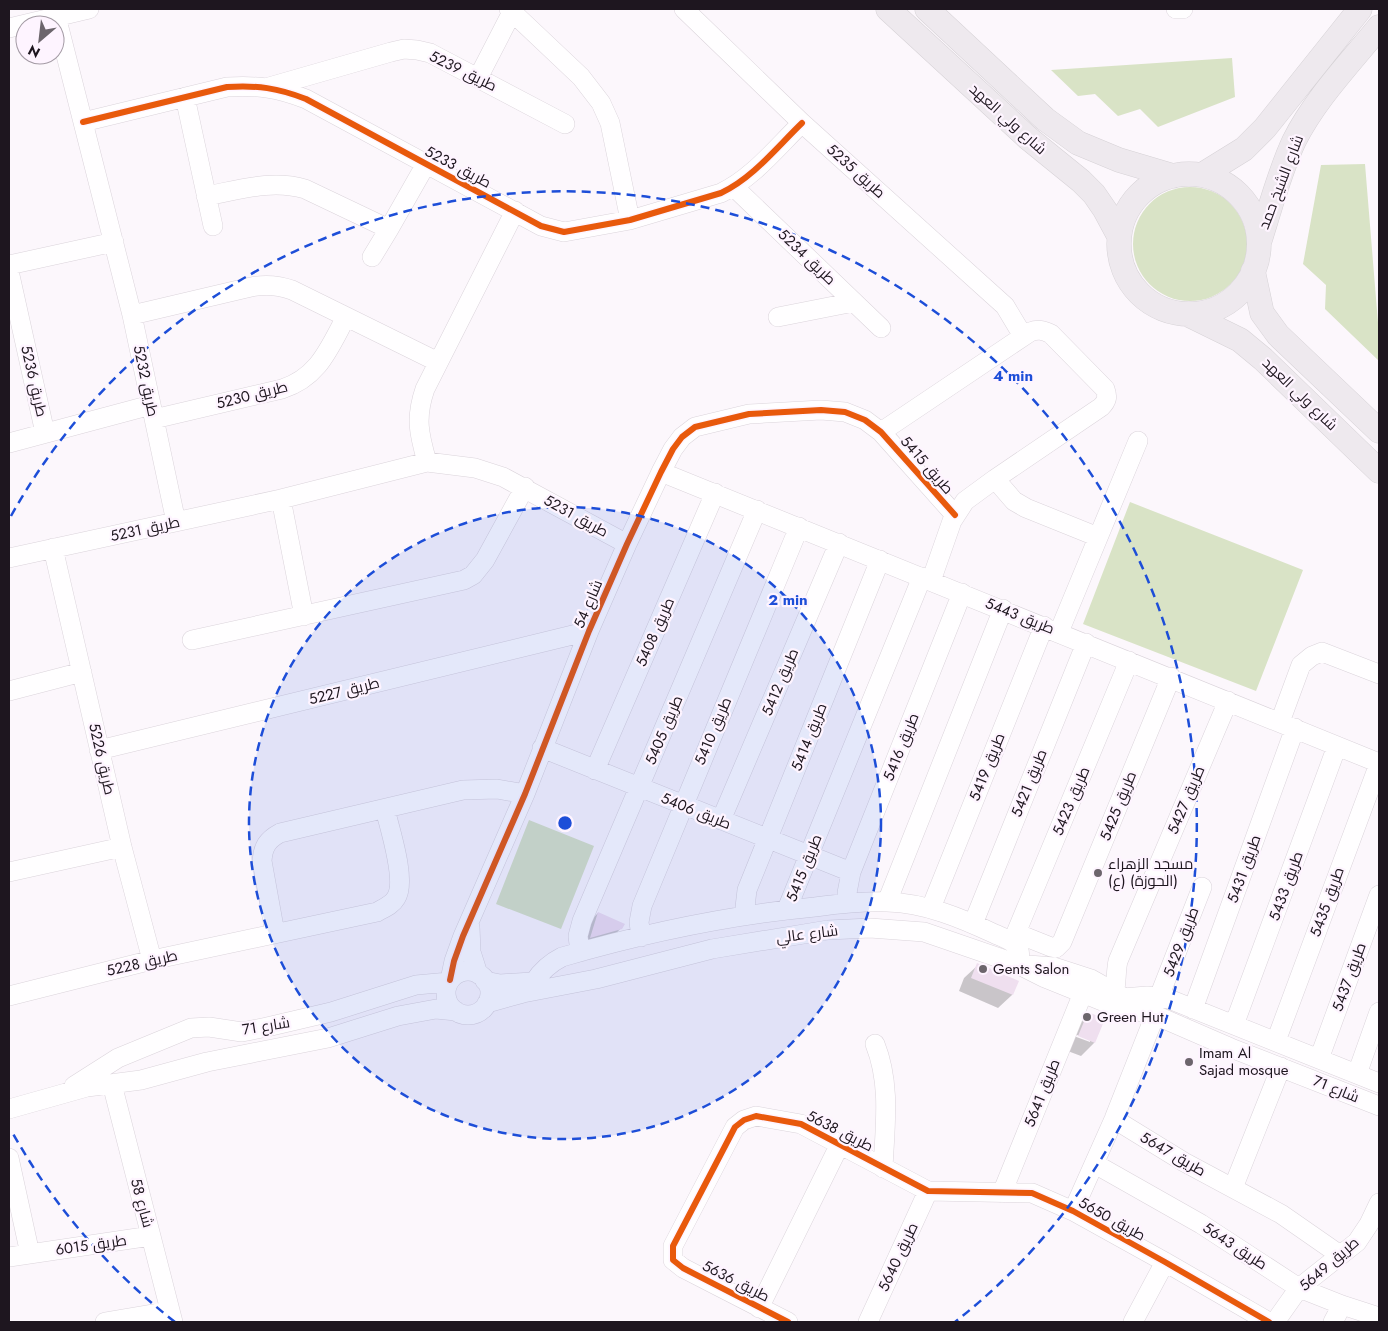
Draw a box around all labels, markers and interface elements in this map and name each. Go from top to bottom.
north arrow [15,15,65,65]
text: N [24,40,44,63]
street label: طريق 5239 [426,45,500,97]
street label: شارع ولي العهد [964,78,1051,160]
street label: شارع الشيخ حمد [1253,132,1309,232]
street label: طريق 5235 [822,139,890,203]
street label: طريق 5233 [421,140,495,194]
street label: طريق 5234 [773,224,841,290]
street label: طريق 5236 [15,343,53,419]
street label: طريق 5232 [128,343,164,419]
street label: شارع ولي العهد [1257,352,1343,436]
text: 4 min [993,365,1033,387]
street label: طريق 5230 [214,376,290,414]
street label: طريق 5415 [895,431,959,499]
street label: طريق 5231 [540,489,612,543]
street label: طريق 5231 [108,511,182,547]
street label: شارع 54 [568,576,608,632]
text: 2 min [768,589,808,611]
street label: طريق 5443 [982,592,1058,640]
street label: طريق 5408 [630,594,680,670]
street label: طريق 5412 [756,645,804,719]
street label: طريق 5227 [306,672,382,710]
street label: طريق 5405 [640,692,688,768]
street label: طريق 5410 [689,694,737,768]
street label: طريق 5414 [785,700,833,774]
street label: طريق 5416 [877,710,925,784]
street label: طريق 5226 [83,721,121,797]
street label: طريق 5419 [963,730,1011,804]
street label: طريق 5421 [1005,746,1053,820]
street label: طريق 5427 [1162,762,1210,838]
street label: طريق 5423 [1047,763,1095,839]
street label: طريق 5425 [1094,768,1142,844]
street label: طريق 5406 [658,787,734,835]
centre of rings [556,814,574,832]
street label: طريق 5415 [780,831,828,905]
street label: طريق 5431 [1222,832,1266,906]
street label: طريق 5433 [1263,848,1309,924]
place label: مسجد الزهراء (ع) (الحوزة) [1108,853,1193,892]
street label: طريق 5435 [1304,864,1350,940]
marker: مسجد الزهراء (ع) (الحوزة) [1092,867,1104,879]
street label: طريق 5429 [1158,904,1204,980]
street label: شارع عالي [775,919,839,950]
street label: طريق 5437 [1326,939,1372,1015]
street label: طريق 5228 [104,944,180,982]
place label: Gents Salon [993,958,1069,980]
marker: Gents Salon [977,963,989,975]
place label: Green Hut [1097,1006,1164,1028]
street label: شارع 71 [240,1011,292,1041]
marker: Green Hut [1081,1011,1093,1023]
place label: Imam Al Sajad mosque [1199,1042,1289,1081]
street label: طريق 5641 [1018,1056,1066,1130]
marker: Imam Al Sajad mosque [1183,1056,1195,1068]
street label: شارع 71 [1310,1070,1362,1108]
street label: طريق 5638 [803,1105,877,1157]
street label: طريق 5647 [1136,1126,1210,1182]
street label: شارع 58 [125,1176,159,1230]
street label: طريق 5650 [1075,1192,1149,1246]
street label: طريق 5643 [1198,1217,1272,1275]
street label: طريق 5640 [872,1219,924,1295]
street label: طريق 6015 [54,1229,128,1261]
street label: طريق 5649 [1294,1232,1364,1296]
street label: طريق 5636 [699,1255,773,1307]

